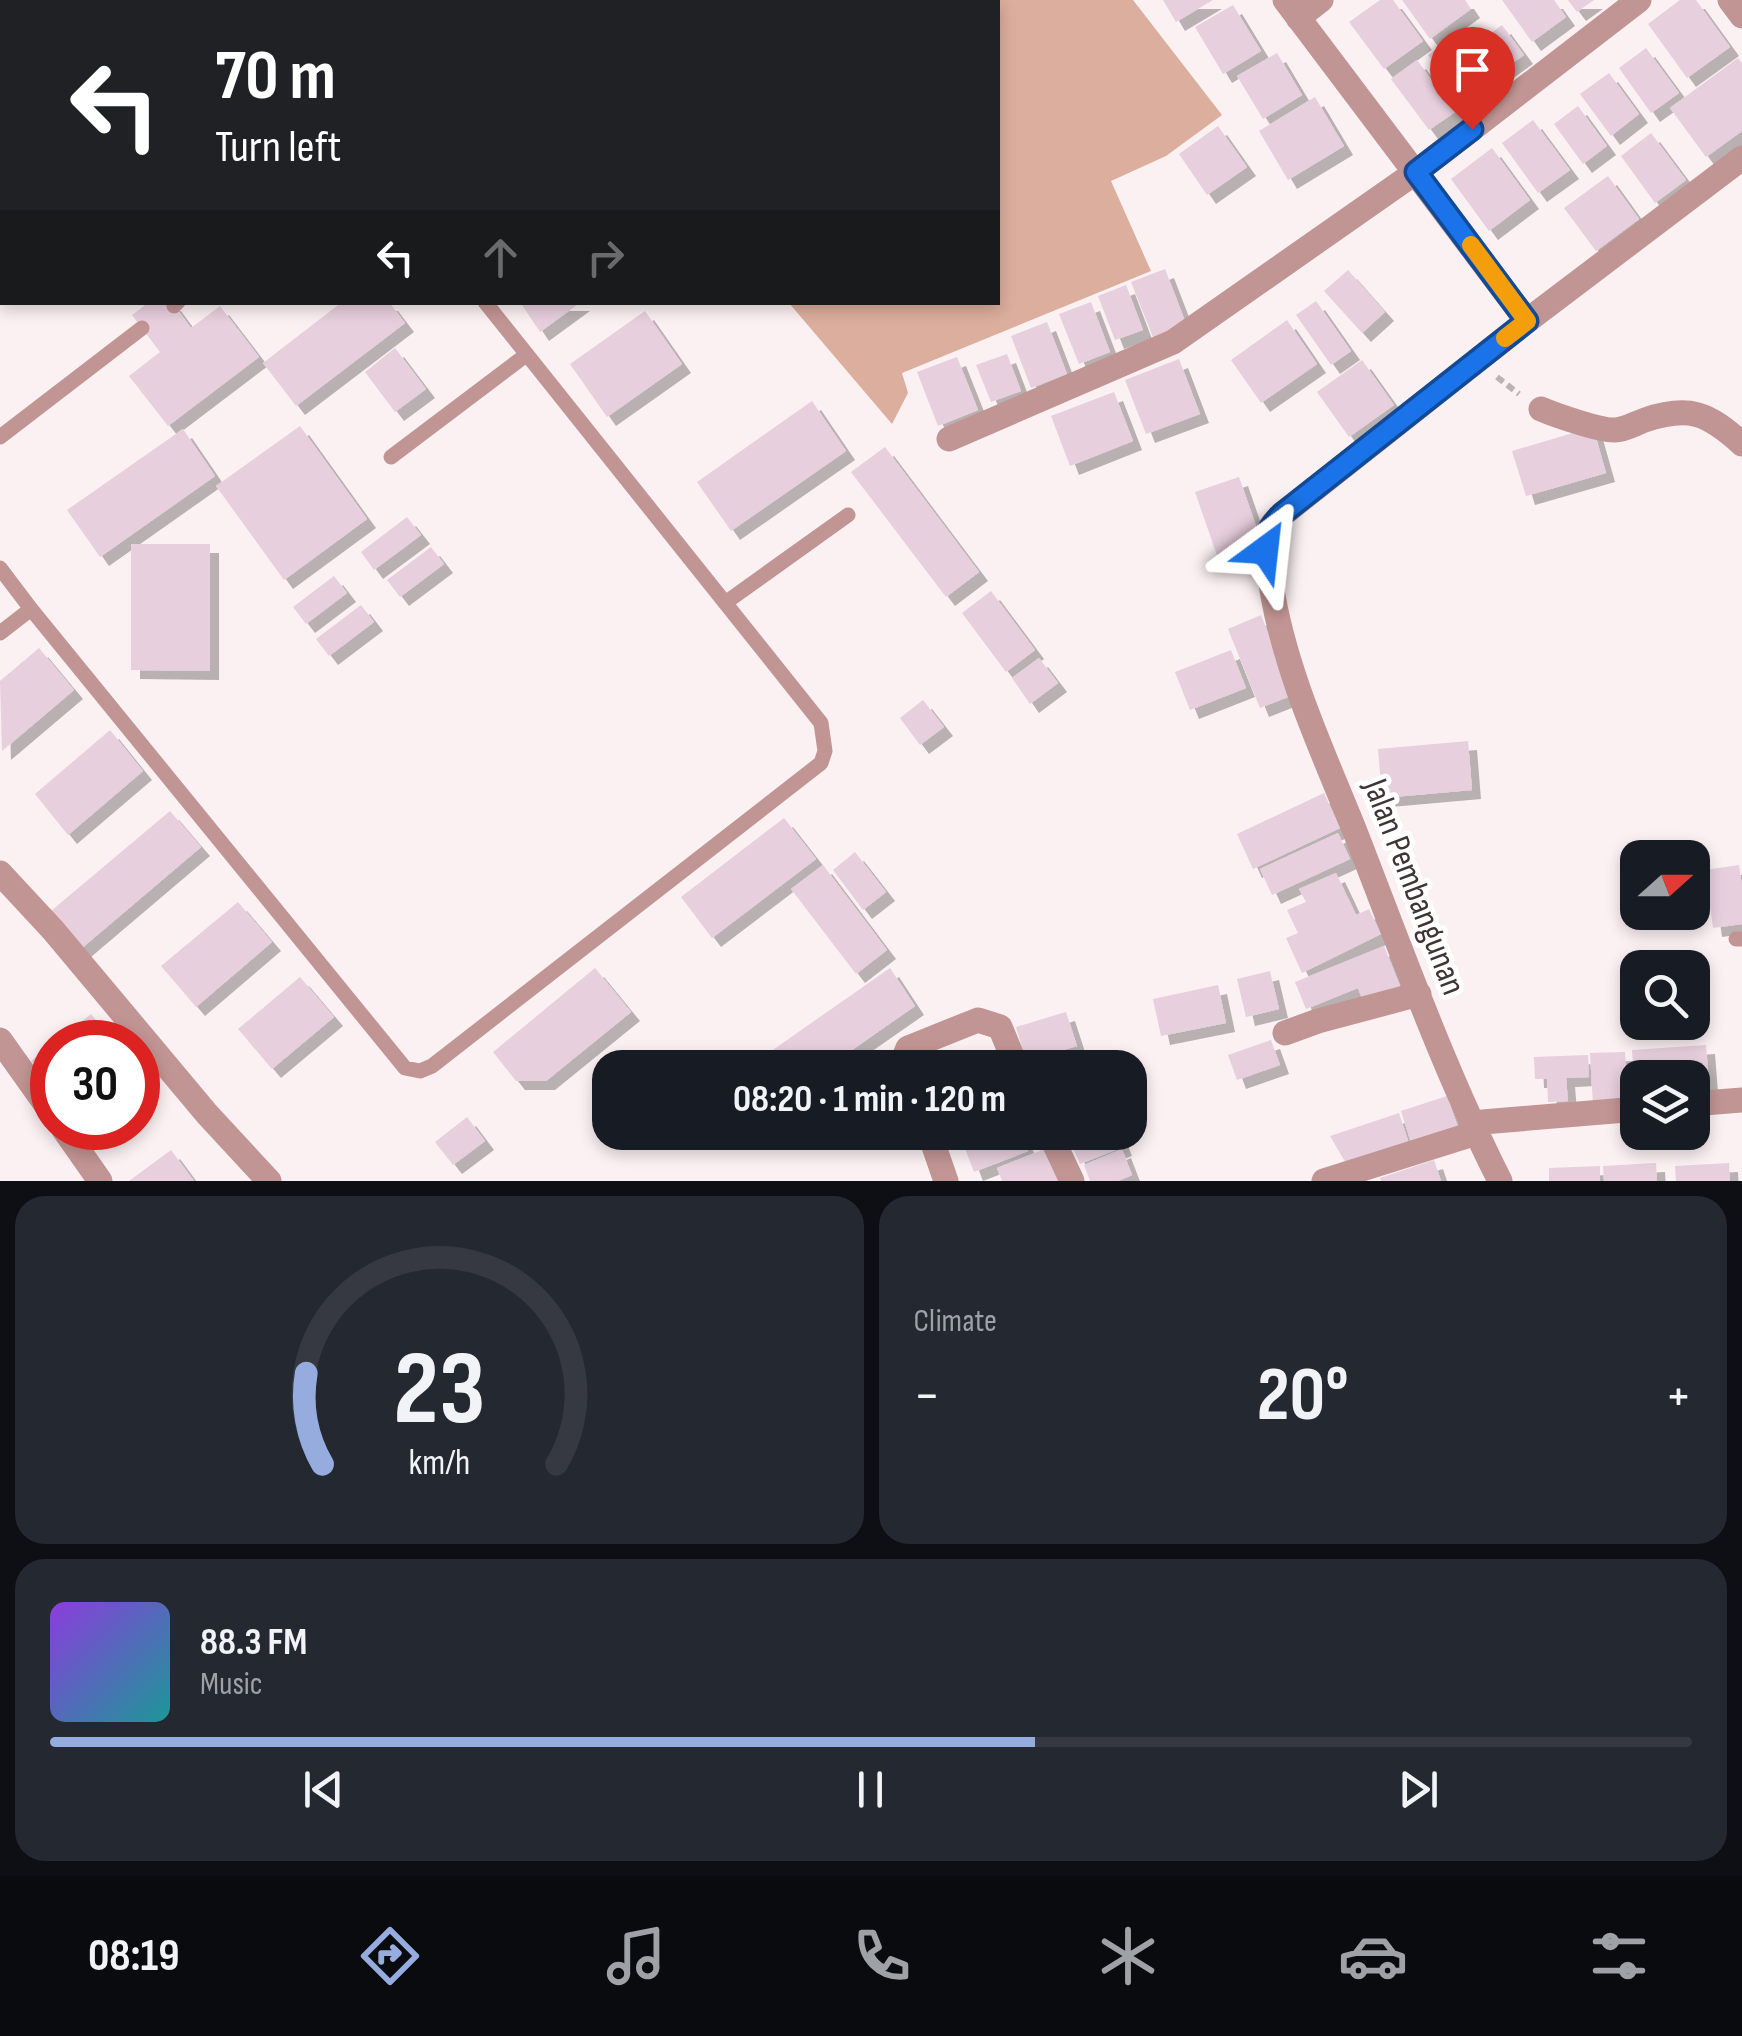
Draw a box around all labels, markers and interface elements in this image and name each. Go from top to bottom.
pin [1430,27,1515,130]
text: 70 m [215,35,336,119]
icon: left [50,40,180,170]
icon: arrive [1445,42,1500,97]
text: Turn left [215,120,341,175]
icon: left [368,230,423,285]
icon: ahead [473,230,528,285]
icon: right [578,230,633,285]
position arrow [1213,498,1317,602]
street label: Jalan Pembangunan [1353,772,1475,1001]
north arrow [1620,840,1710,930]
map controls [1620,840,1710,1150]
button: search [1620,950,1710,1040]
speed limit sign: 30 [30,1020,160,1150]
button: layers [1620,1060,1710,1150]
text: 08:20 · 1 min · 120 m [733,1077,1006,1122]
text: Climate [914,1302,997,1341]
text: 23 [393,1328,485,1453]
text: 20° [1257,1351,1349,1442]
text: − [914,1363,940,1430]
text: + [1665,1363,1692,1430]
text: km/h [408,1442,470,1485]
text: 88.3 FM [200,1620,307,1665]
text: Music [200,1665,263,1704]
icon: previous [296,1762,351,1817]
icon: pause [843,1762,898,1817]
icon: next [1391,1762,1446,1817]
icon: directions [355,1921,425,1991]
icon: music [601,1921,671,1991]
icon: phone [847,1921,917,1991]
icon: climate [1093,1921,1163,1991]
icon: car [1338,1921,1408,1991]
icon: filters [1584,1921,1654,1991]
text: 08:19 [88,1929,180,1984]

